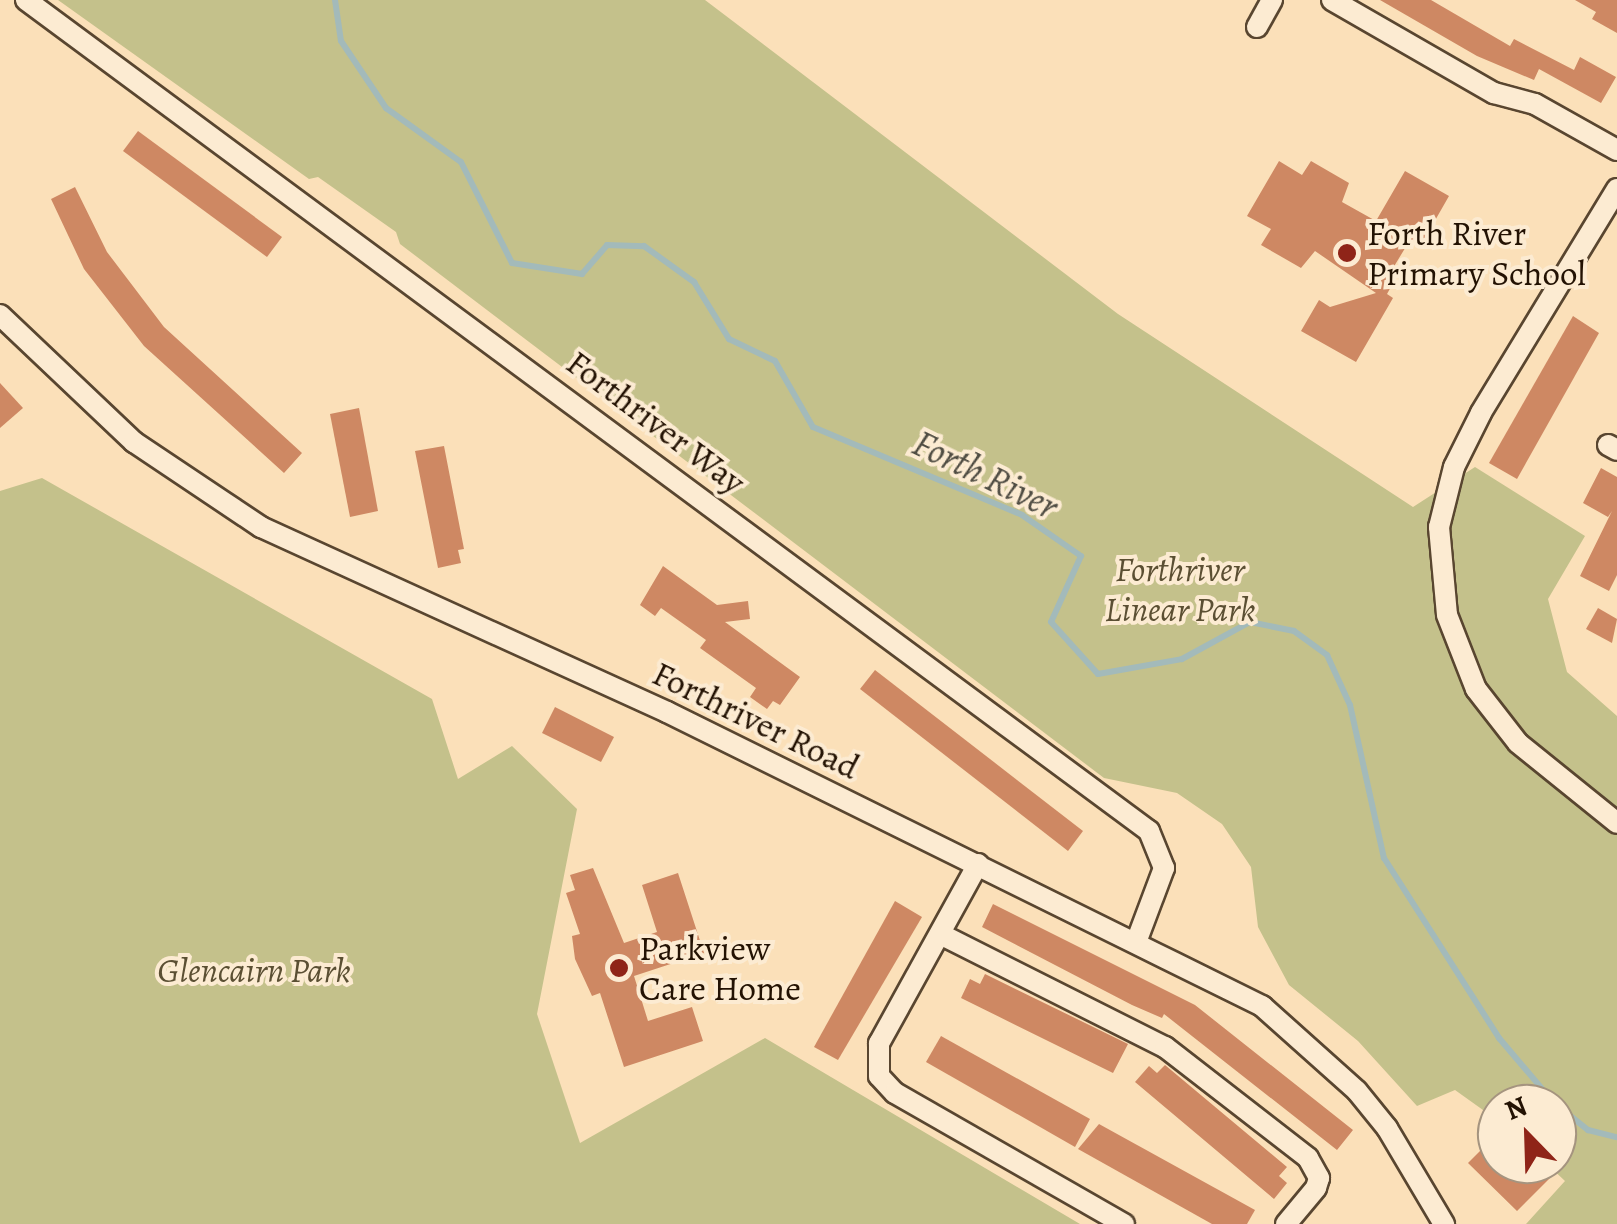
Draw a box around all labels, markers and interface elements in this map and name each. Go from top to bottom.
place label: Forth River Primary School [1367,212,1586,294]
marker: Forth River Primary School [1336,242,1358,264]
street label: Forthriver Way [558,341,754,503]
water label: Forth River [905,420,1065,530]
park label: Forthriver Linear Park [1104,548,1256,630]
street label: Forthriver Road [646,652,866,788]
place label: Parkview Care Home [639,927,801,1009]
park label: Glencairn Park [157,949,351,991]
marker: Parkview Care Home [608,957,630,979]
north arrow [1477,1084,1577,1184]
text: N [1499,1087,1533,1130]

